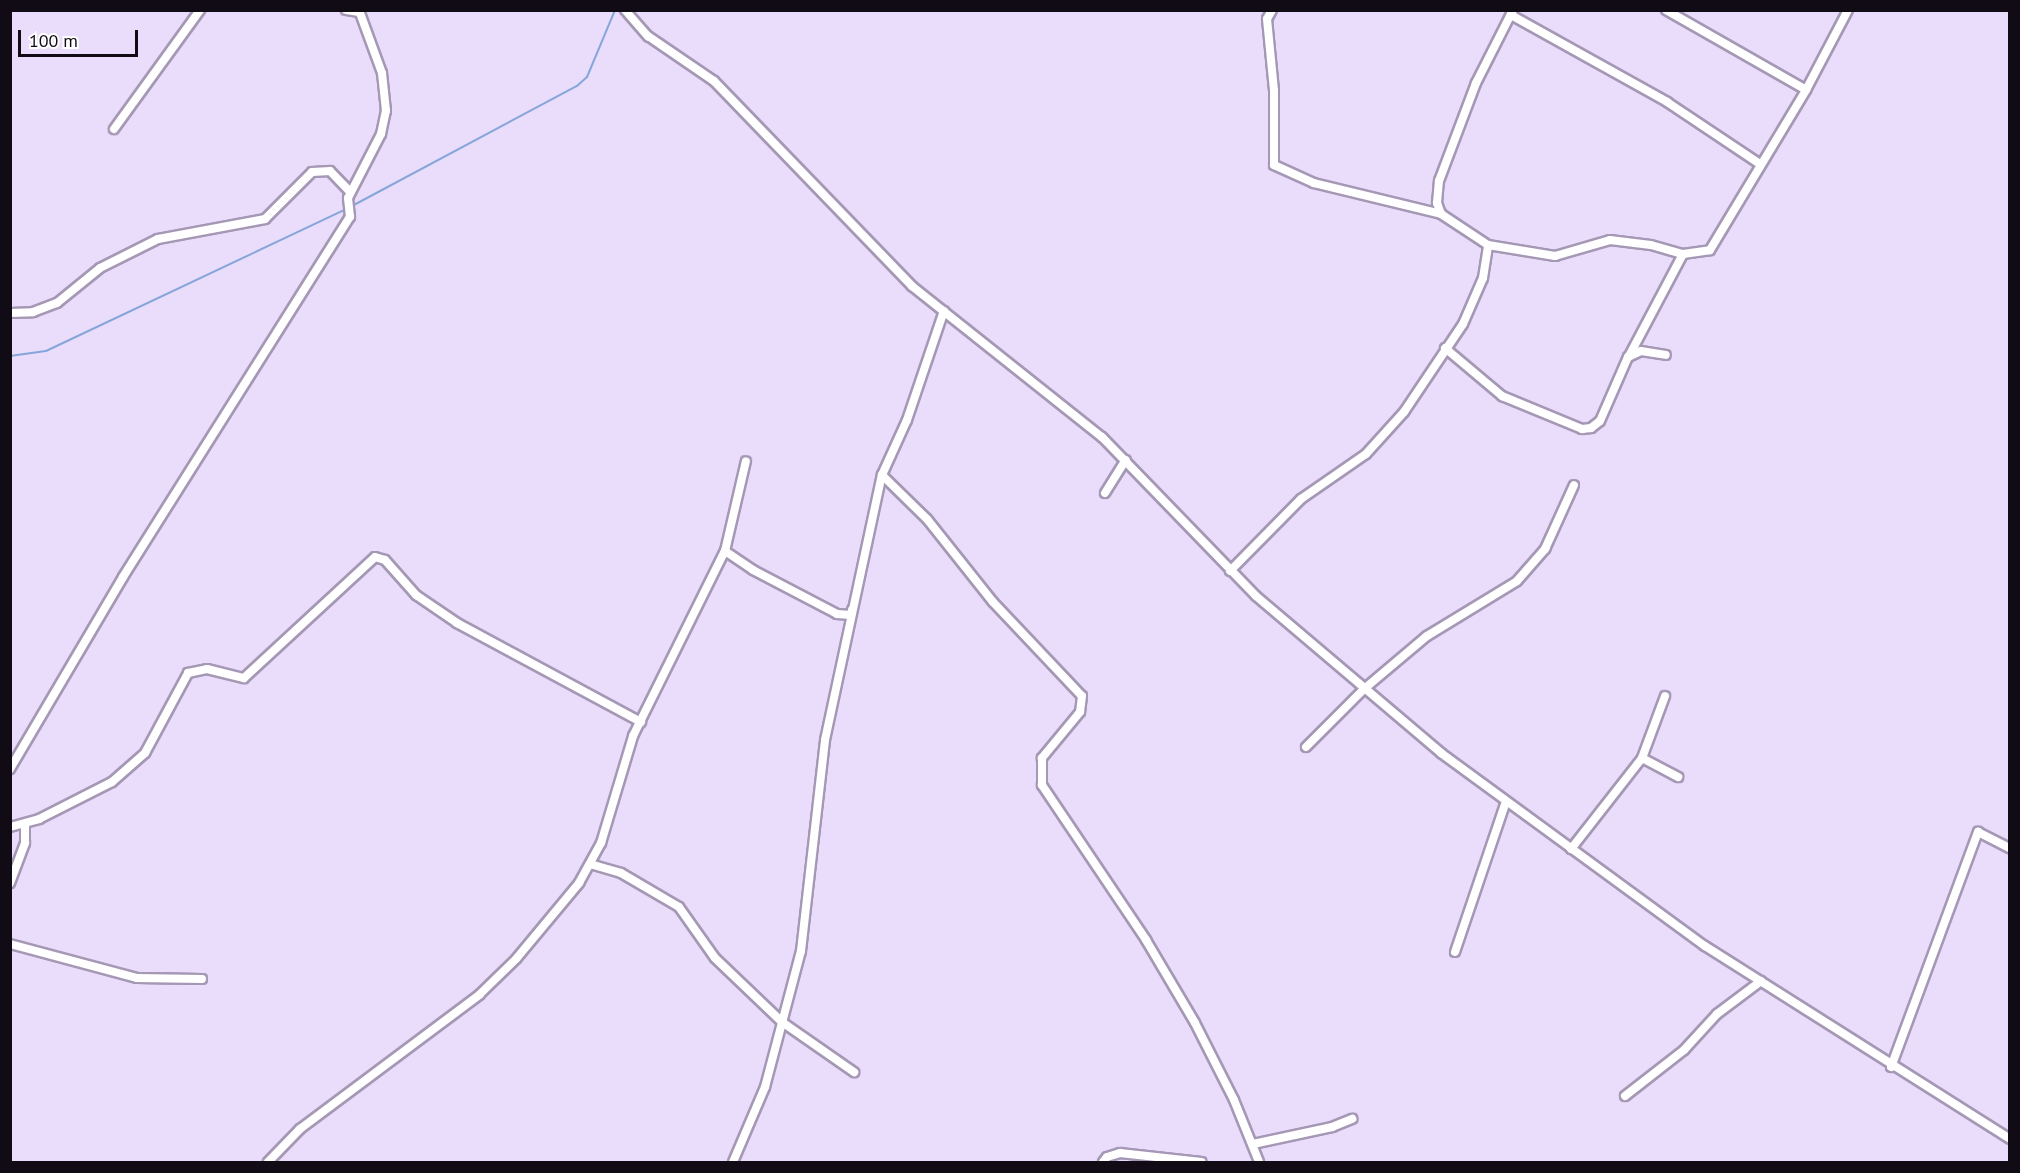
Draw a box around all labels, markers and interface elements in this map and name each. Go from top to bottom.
scale bar [21,18,141,56]
text: 100 m [29,29,78,52]

